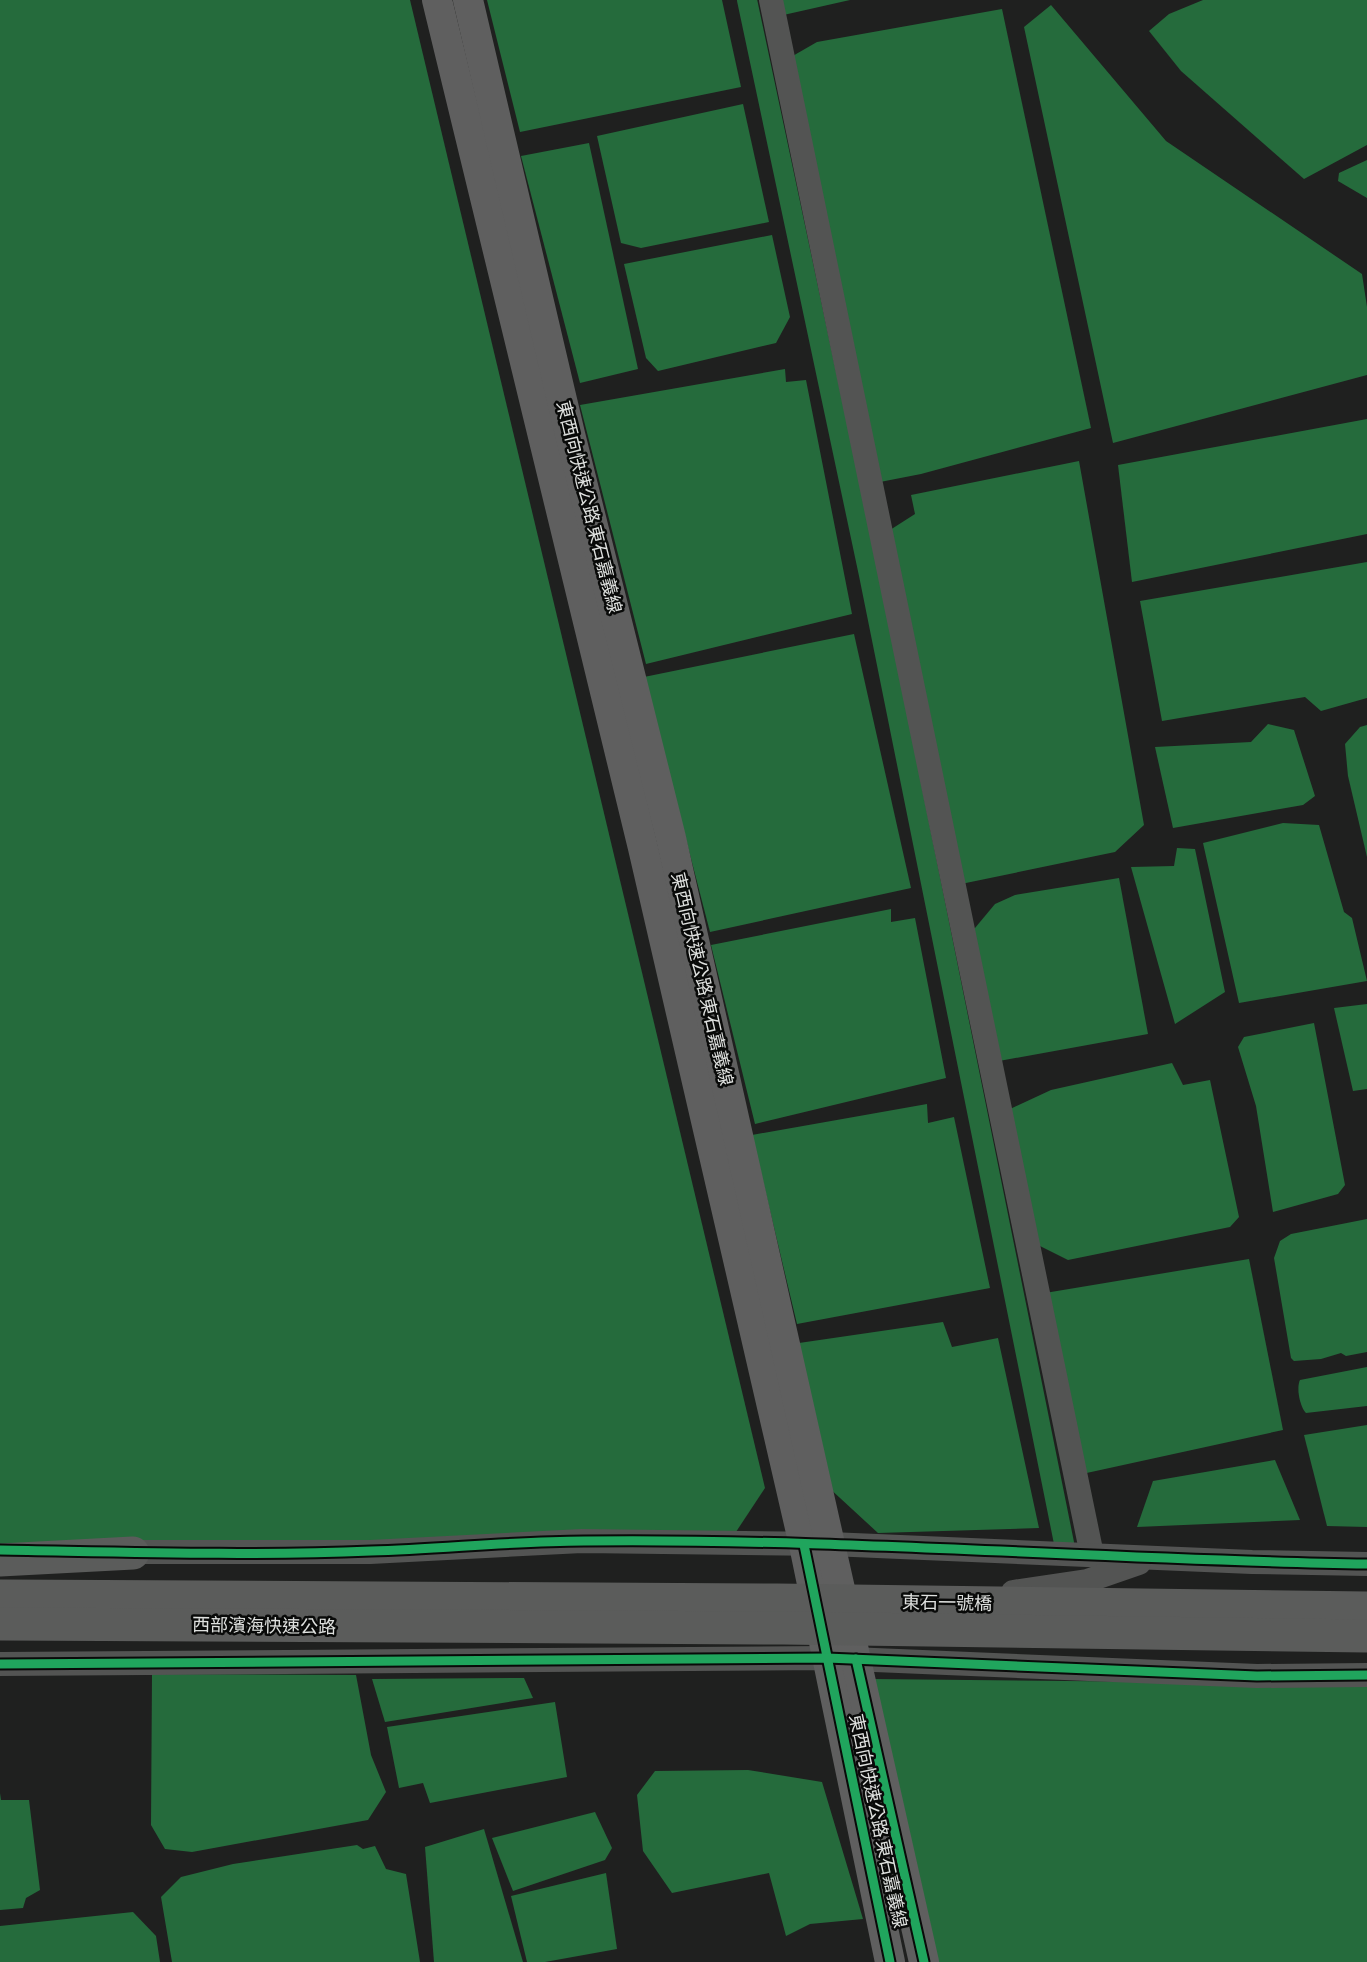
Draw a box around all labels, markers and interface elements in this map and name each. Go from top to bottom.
street label: 東西向快速公路 東石嘉義線 [553,398,626,615]
street label: 東西向快速公路 東石嘉義線 [668,870,737,1088]
street label: 東石一號橋 [902,1591,992,1614]
street label: 西部濱海快速公路 [192,1614,336,1637]
street label: 東西向快速公路 東石嘉義線 [846,1712,911,1930]

